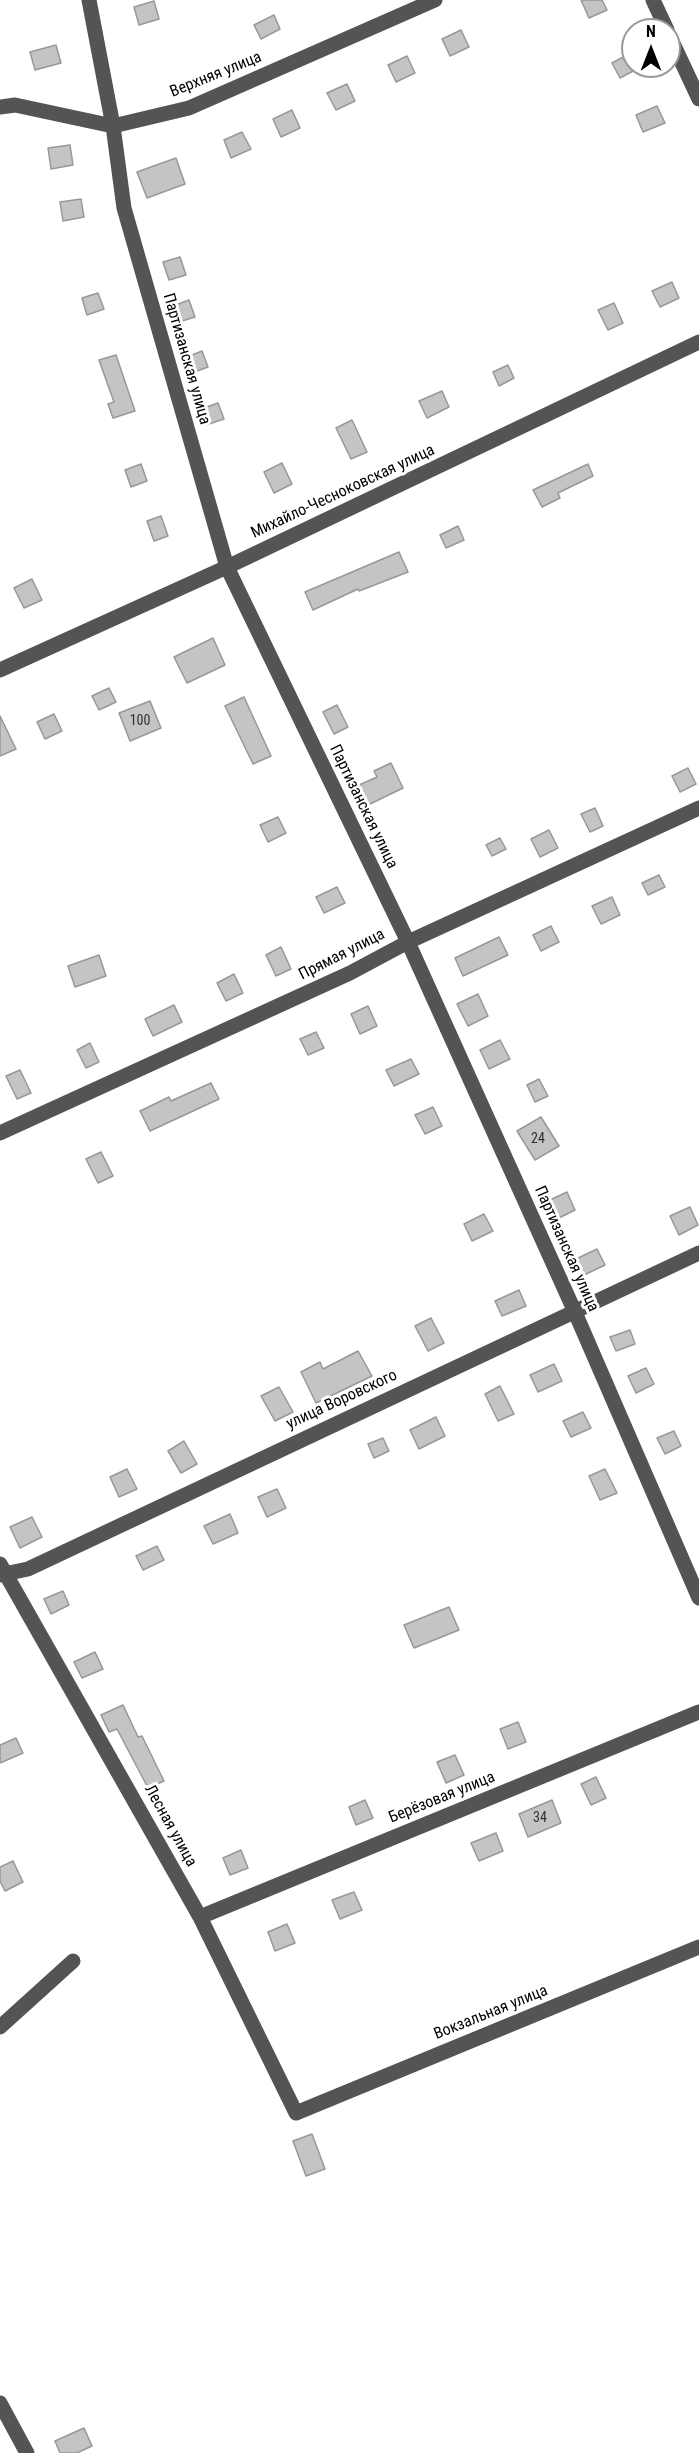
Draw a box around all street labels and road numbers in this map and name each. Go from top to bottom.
street label: Верхняя улица [167,48,265,102]
street label: Партизанская улица [158,291,214,427]
street label: Михайло-Чесноковская улица [248,441,438,543]
street label: Партизанская улица [325,742,401,872]
street label: Прямая улица [296,925,388,985]
street label: Партизанская улица [530,1183,602,1315]
street label: улица Воровского [284,1366,400,1434]
street label: Берёзовая улица [386,1768,498,1828]
street label: Лесная улица [140,1782,200,1870]
street label: Вокзальная улица [431,1981,551,2045]

